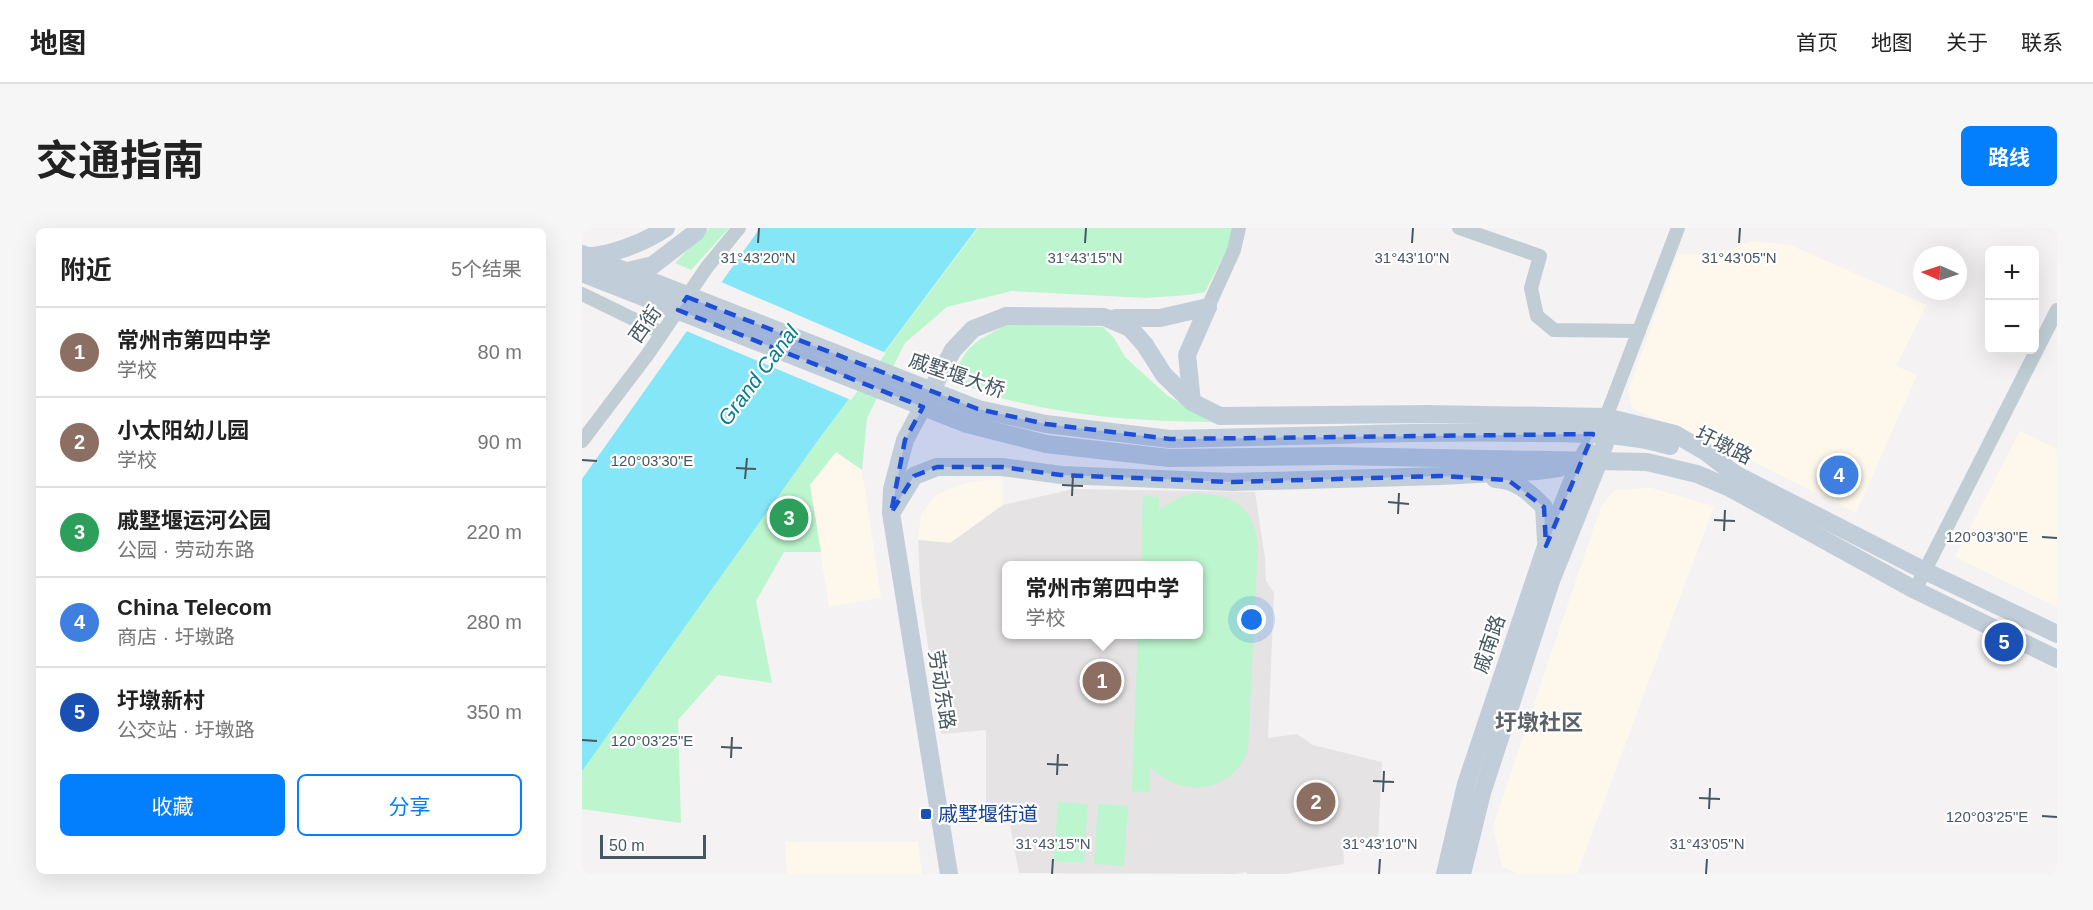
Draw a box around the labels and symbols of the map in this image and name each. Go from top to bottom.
north arrow [1913,246,1967,300]
text: 31°43'20"N [720,249,796,266]
text: 31°43'15"N [1047,249,1123,266]
text: 31°43'10"N [1374,249,1450,266]
text: 31°43'05"N [1701,249,1777,266]
street label: 西街 [625,301,665,347]
water label: Grand Canal [713,319,804,429]
street label: 戚墅堰大桥 [906,348,1008,402]
street label: 圩墩路 [1692,422,1756,468]
text: 120°03'30"E [611,452,693,469]
pin: 4 [1820,452,1858,498]
pin: 3 [770,496,808,540]
text: 120°03'30"E [1946,528,2028,545]
your location [1237,605,1266,634]
street label: 戚南路 [1469,612,1509,676]
pin: 5 [1984,620,2024,664]
street label: 劳动东路 [925,649,959,731]
pin: 1 [1082,658,1122,704]
district label: 圩墩社区 [1495,710,1583,735]
text: 120°03'25"E [611,732,693,749]
pin: 2 [1296,780,1336,824]
place label: 戚墅堰街道 [938,803,1038,825]
marker: 戚墅堰街道 [919,807,933,821]
text: 120°03'25"E [1946,808,2028,825]
scale bar [600,832,706,860]
text: 31°43'15"N [1015,835,1091,852]
text: 31°43'10"N [1342,835,1418,852]
text: 31°43'05"N [1669,835,1745,852]

